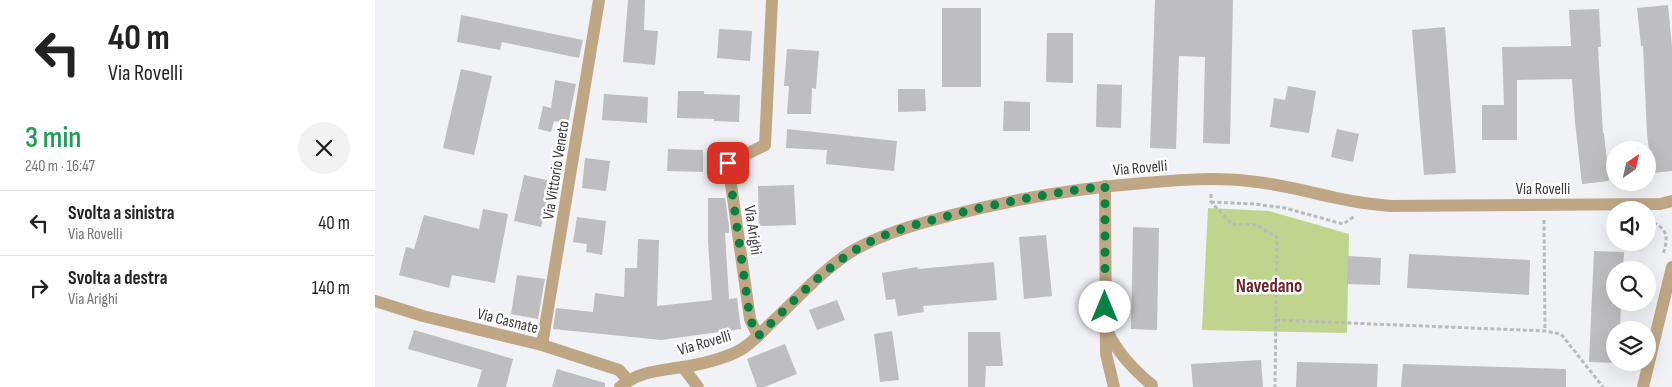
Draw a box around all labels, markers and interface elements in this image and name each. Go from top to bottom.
text: 40 m [108,17,170,60]
icon: left [25,20,90,85]
text: Via Rovelli [108,60,183,87]
street label: Via Vittorio Veneto [539,119,574,221]
text: 3 min [25,120,81,156]
button: close [298,122,350,174]
north arrow [1606,141,1656,191]
map controls [1606,141,1656,371]
pin [707,142,749,184]
icon: arrive [714,149,742,177]
text: 240 m · 16:47 [25,157,95,176]
street label: Via Rovelli [1112,157,1168,180]
street label: Via Rovelli [1516,180,1570,199]
button: sound [1606,201,1656,251]
text: Svolta a sinistra [68,202,175,225]
street label: Via Arighi [740,204,765,256]
icon: left [25,209,53,237]
text: 40 m [318,212,350,235]
text: Via Rovelli [68,225,122,244]
button: search [1606,261,1656,311]
text: Svolta a destra [68,267,168,290]
icon: right [25,274,53,302]
district label: Navedano [1236,275,1302,298]
text: 140 m [312,277,350,300]
position arrow [1078,280,1130,332]
text: Via Arighi [68,290,118,309]
street label: Via Casnate [475,305,540,338]
button: layers [1606,321,1656,371]
street label: Via Rovelli [676,327,733,360]

